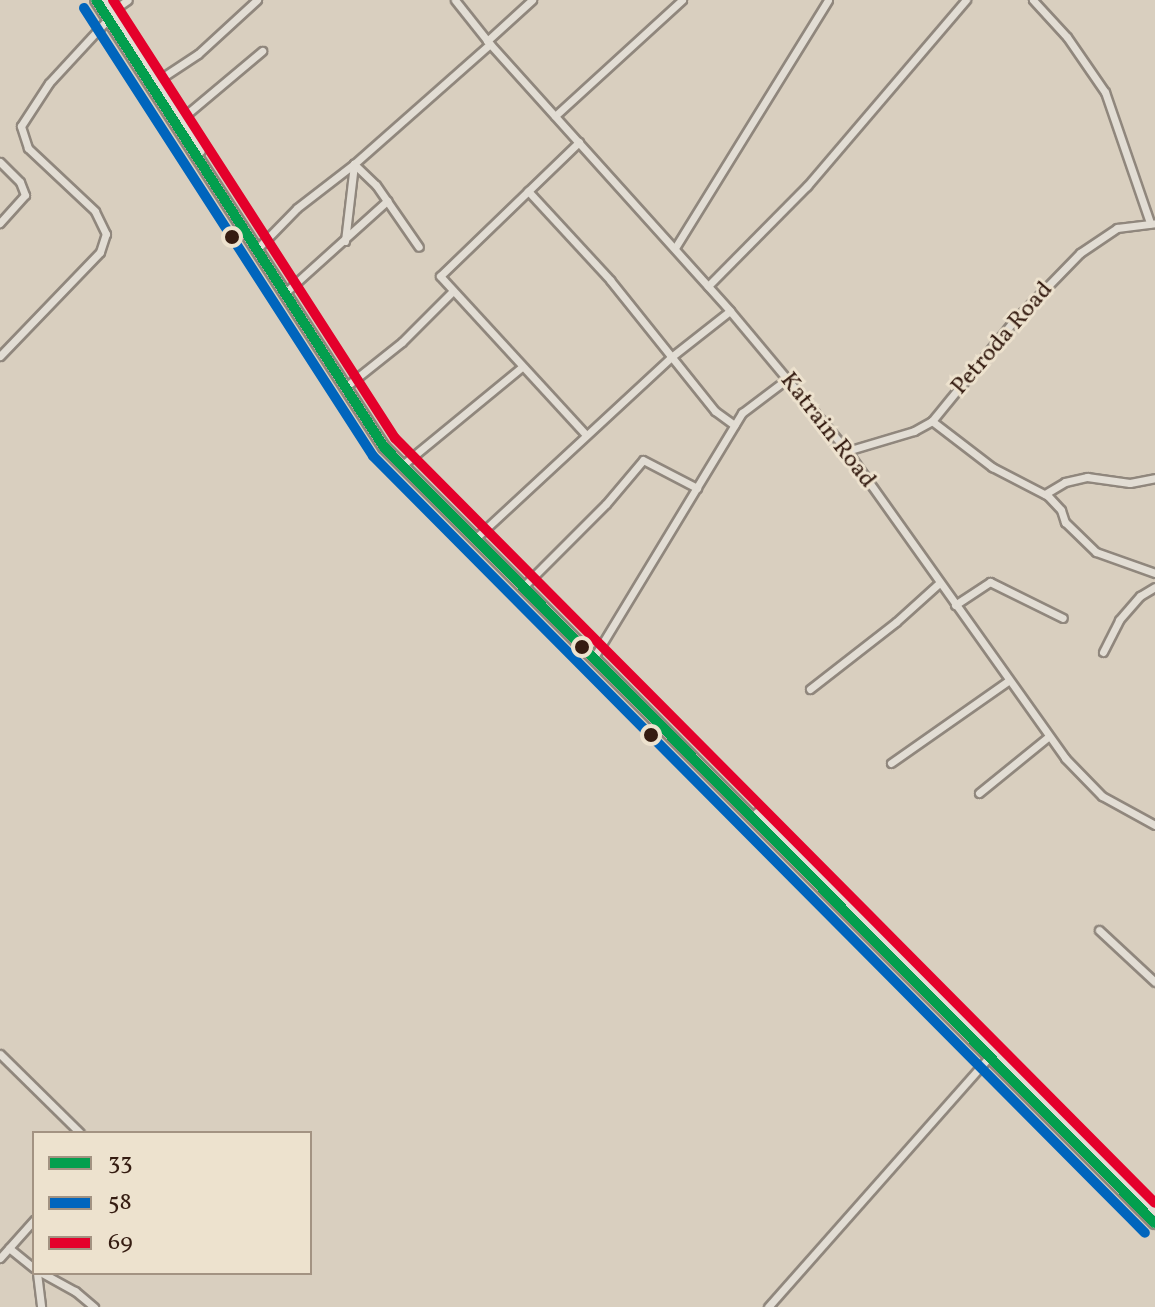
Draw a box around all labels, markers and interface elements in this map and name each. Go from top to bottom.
unlabelled marker [224,229,240,245]
street label: Petroda Road [946,277,1060,401]
street label: Katrain Road [773,367,881,495]
unlabelled marker [574,639,590,655]
unlabelled marker [643,727,659,743]
legend [32,1131,312,1275]
text: 33 [108,1146,132,1180]
text: 58 [108,1186,132,1220]
text: 69 [108,1226,133,1260]

